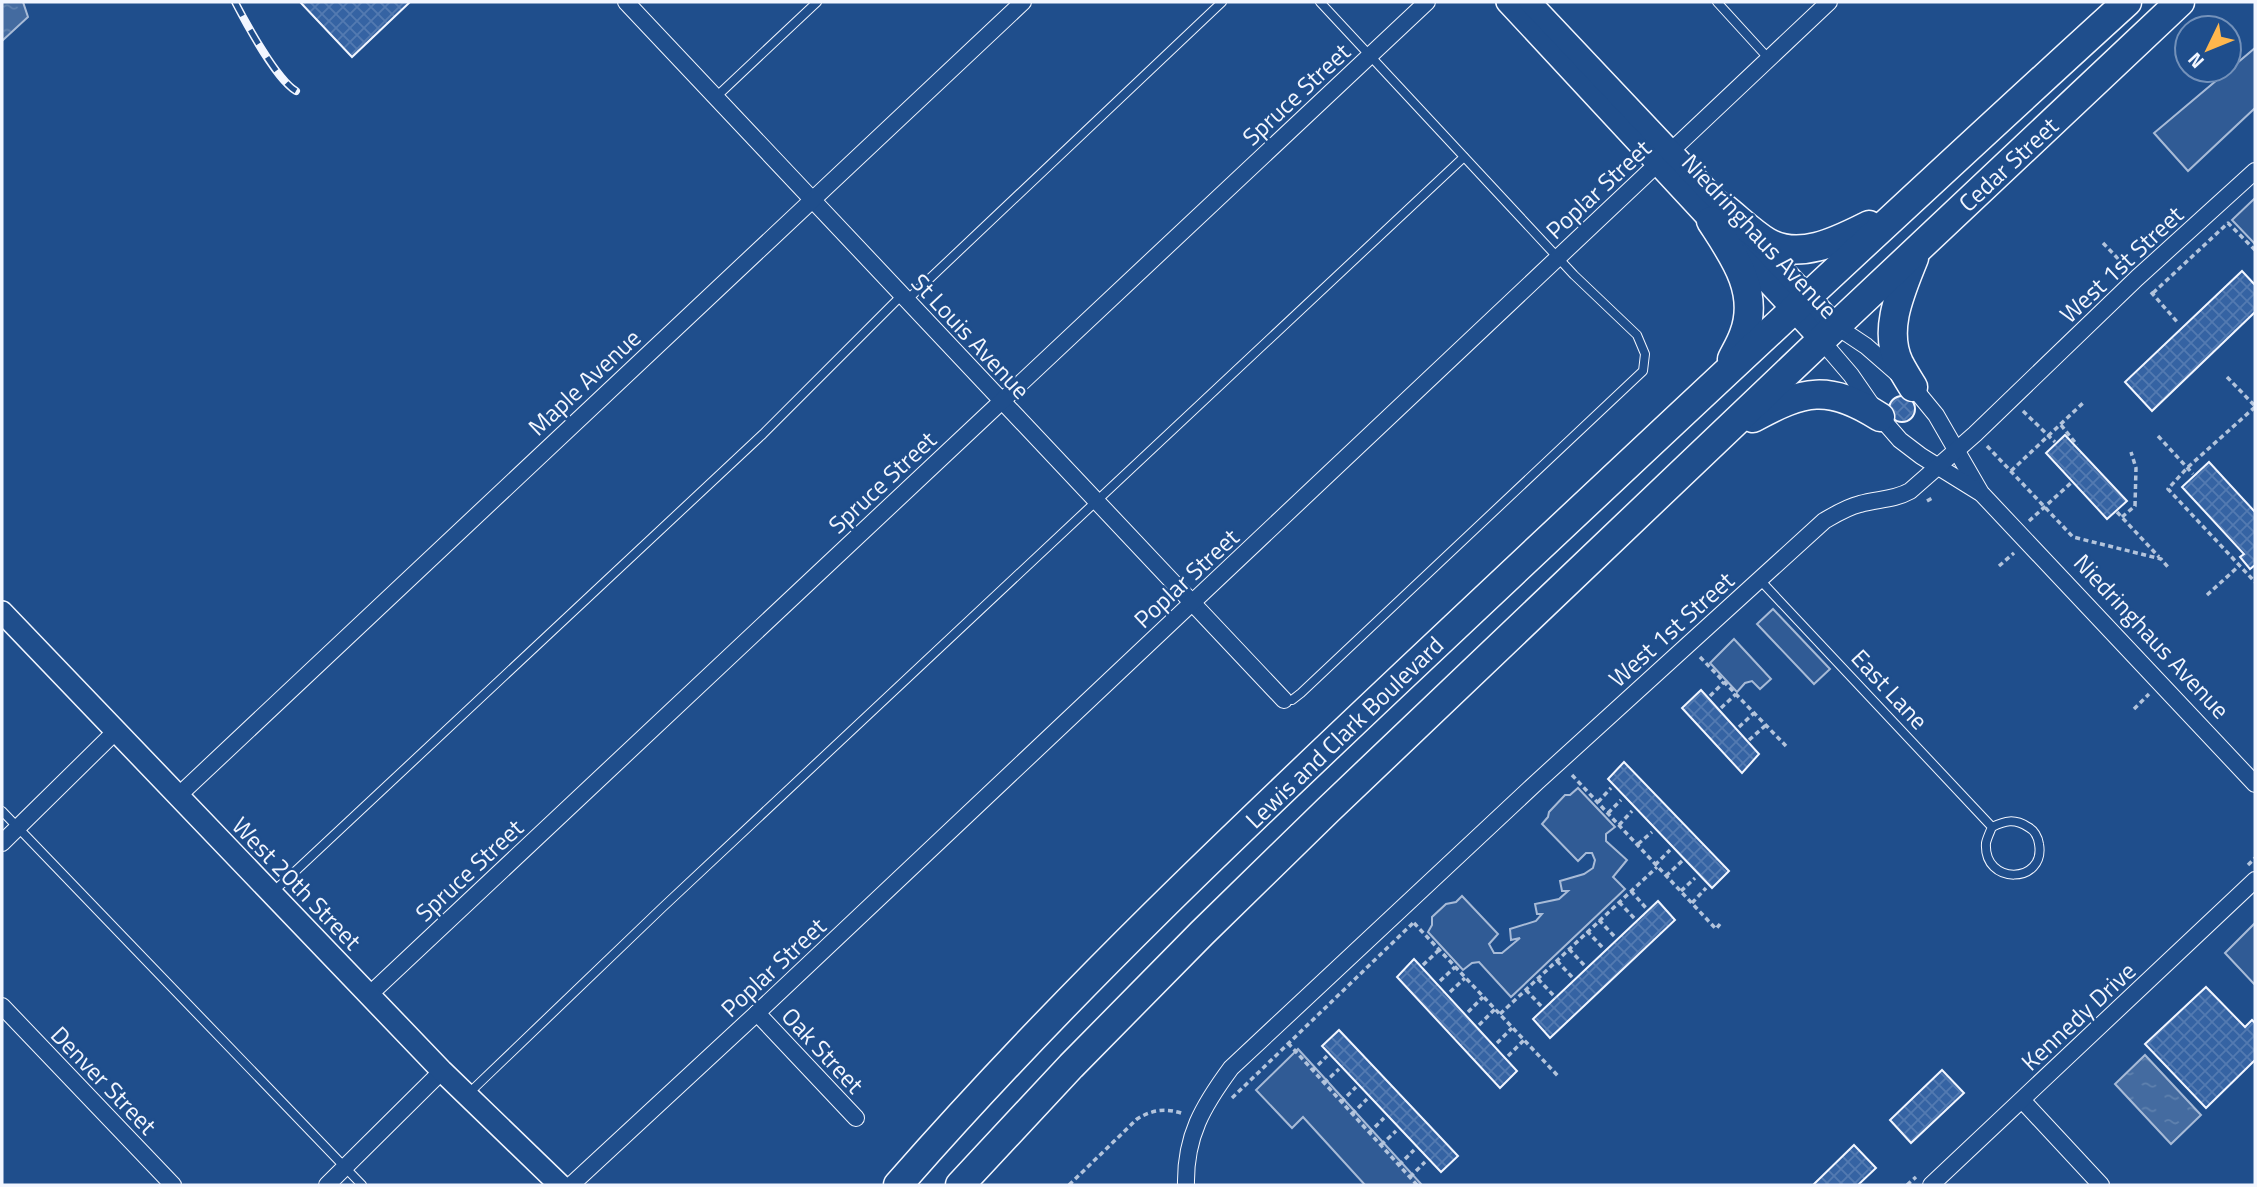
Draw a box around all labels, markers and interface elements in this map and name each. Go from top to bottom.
north arrow [2173,14,2243,84]
street label: Spruce Street [1234,34,1359,154]
text: N [2180,46,2210,76]
street label: Cedar Street [1950,108,2066,220]
street label: Poplar Street [1537,130,1659,247]
street label: Niedringhaus Avenue [1674,145,1846,327]
street label: West 1st Street [2051,197,2191,331]
street label: St Louis Avenue [903,265,1039,407]
street label: Maple Avenue [519,320,649,444]
street label: Spruce Street [820,422,945,542]
street label: Poplar Street [1125,519,1247,636]
street label: Niedringhaus Avenue [2066,545,2238,727]
street label: West 1st Street [1600,562,1742,695]
street label: Lewis and Clark Boulevard [1237,627,1451,837]
street label: East Lane [1843,641,1937,737]
street label: West 20th Street [224,808,370,958]
street label: Spruce Street [407,810,532,930]
street label: Poplar Street [712,908,834,1025]
street label: Kennedy Drive [2013,953,2143,1079]
street label: Oak Street [774,999,873,1102]
street label: Denver Street [43,1017,166,1143]

